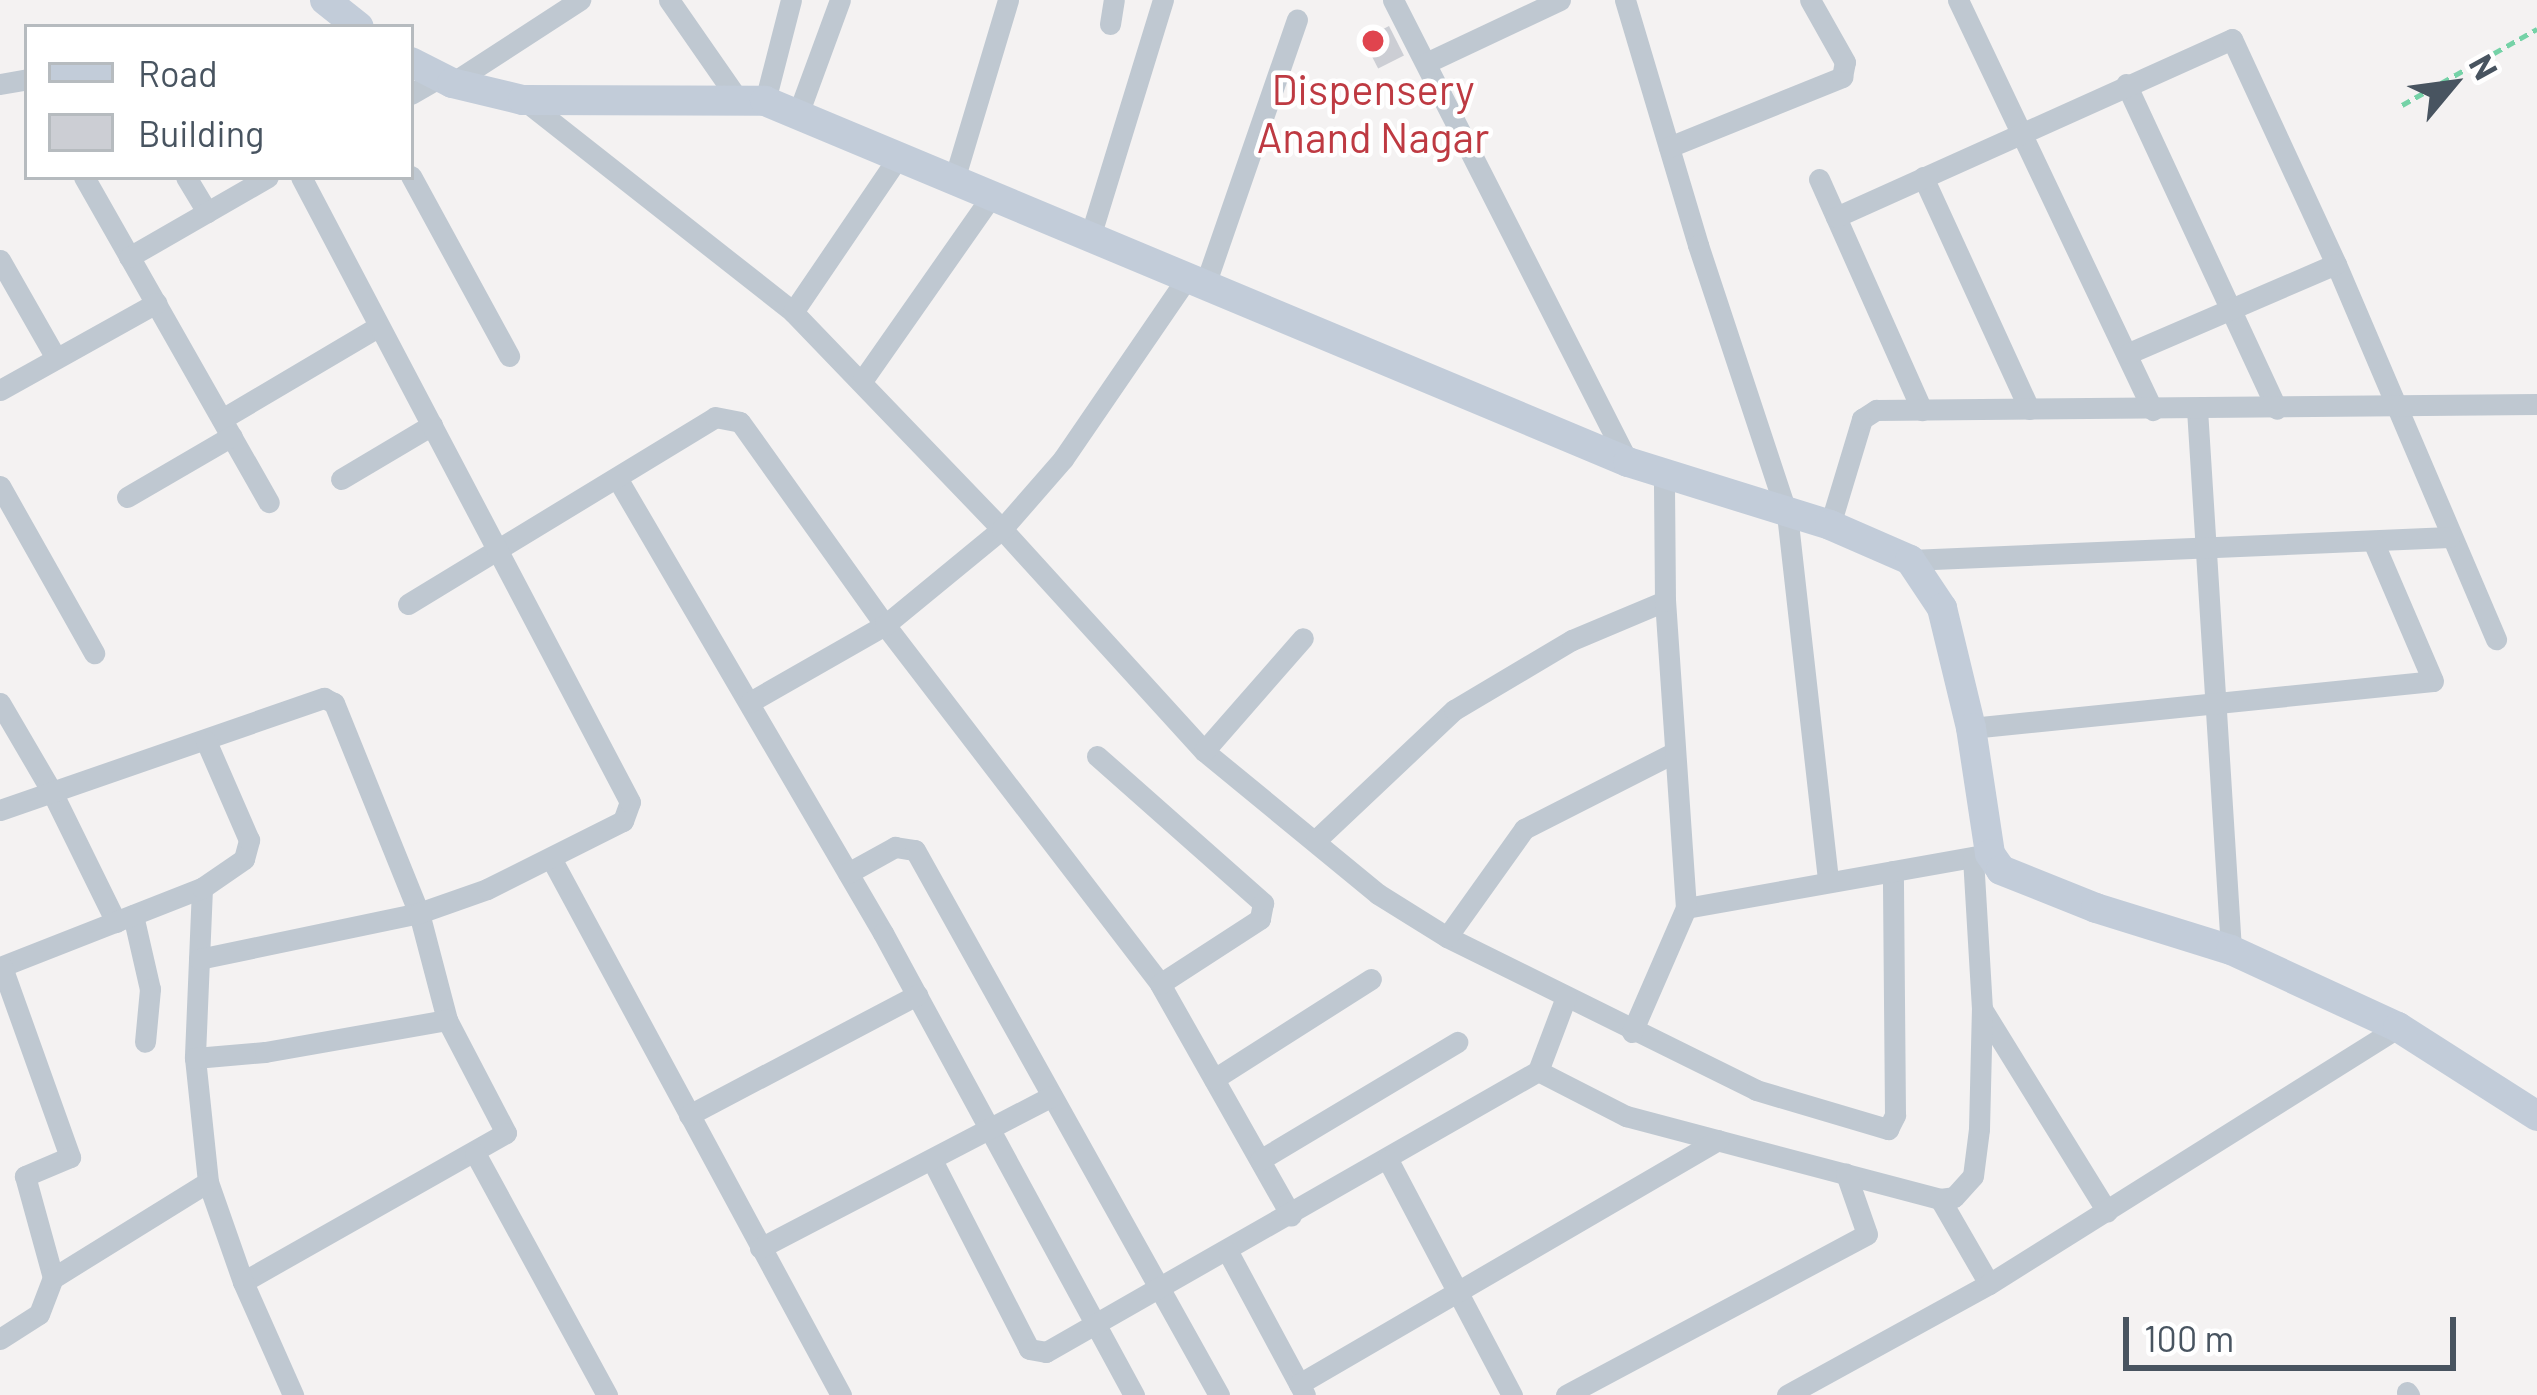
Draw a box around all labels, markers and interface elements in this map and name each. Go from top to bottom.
legend [24,24,414,180]
north arrow [2393,24,2513,144]
marker: Dispensery Anand Nagar [1357,25,1389,57]
text: N [2462,47,2507,86]
text: Road [138,51,218,94]
place label: Dispensery Anand Nagar [1257,63,1489,162]
text: Building [138,111,264,154]
scale bar [2129,1293,2462,1367]
text: 100 m [2144,1316,2234,1359]

